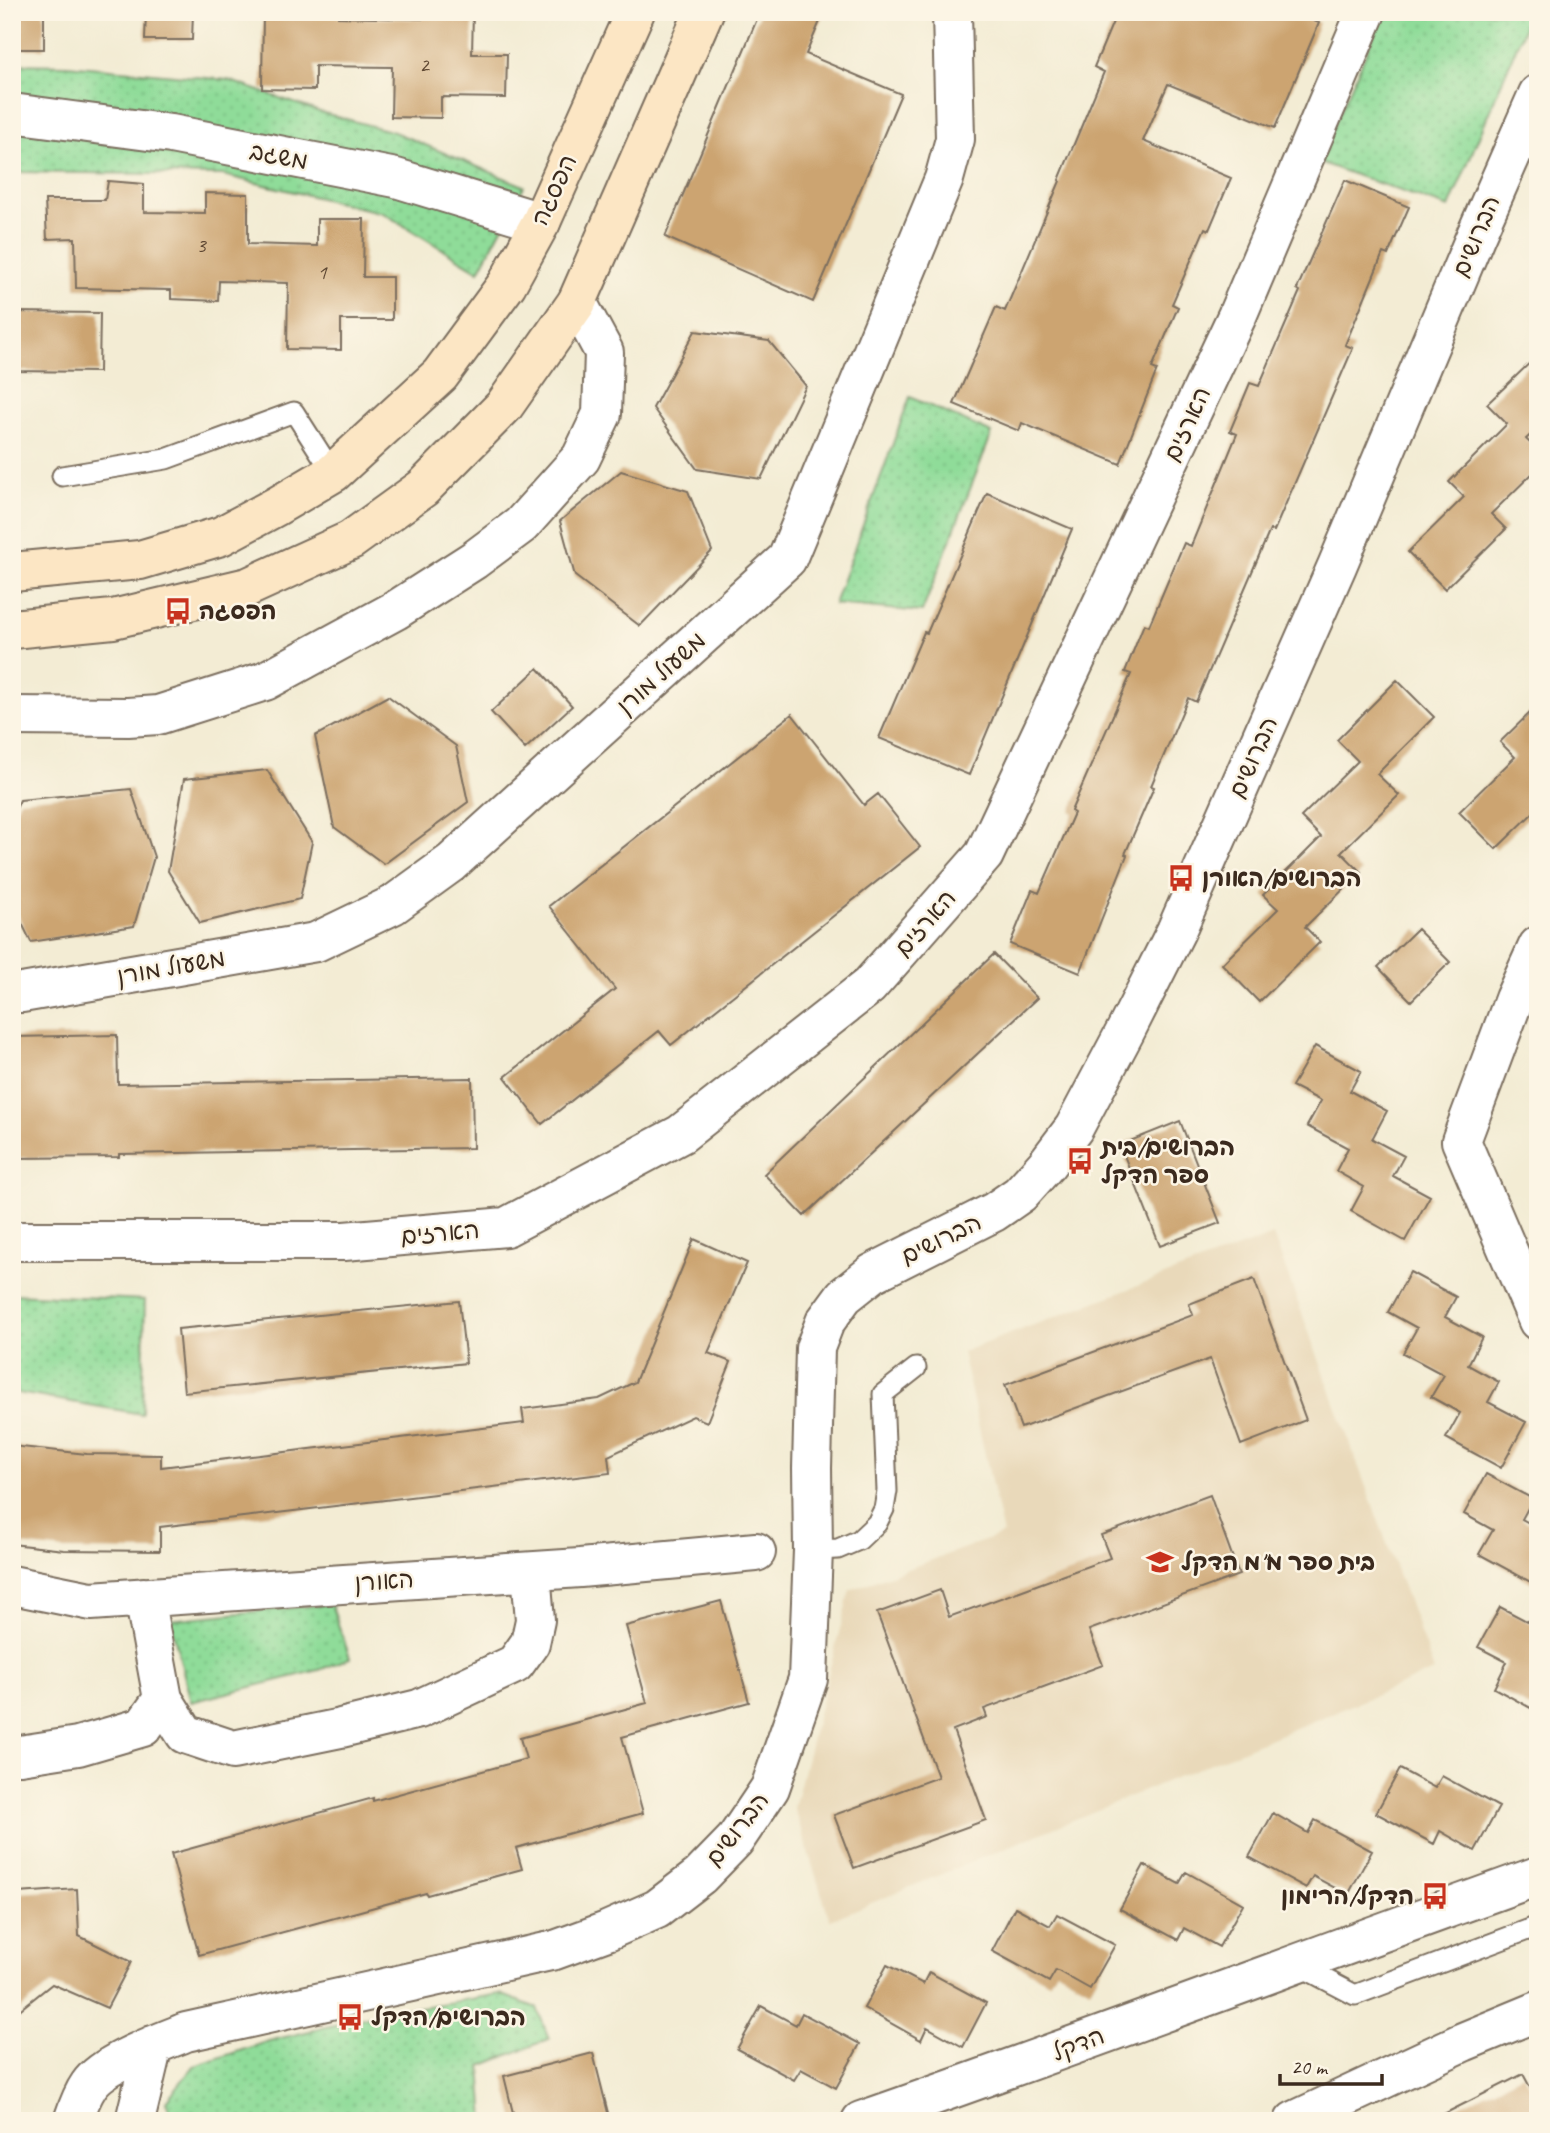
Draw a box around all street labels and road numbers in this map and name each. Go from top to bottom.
street label: משגב [247,136,311,176]
street label: הפסגה [524,150,584,230]
street label: הברושים [1445,190,1507,282]
street label: הארזים [1157,382,1217,466]
street label: משעול מורן [610,625,712,721]
street label: הברושים [1222,711,1284,803]
street label: הארזים [888,883,962,963]
street label: משעול מורן [114,943,228,991]
street label: הברושים [896,1207,986,1271]
street label: הארזים [399,1215,481,1251]
street label: האורן [353,1564,415,1598]
street label: הברושים [699,1786,775,1872]
street label: הדקל [1047,2020,1109,2068]

